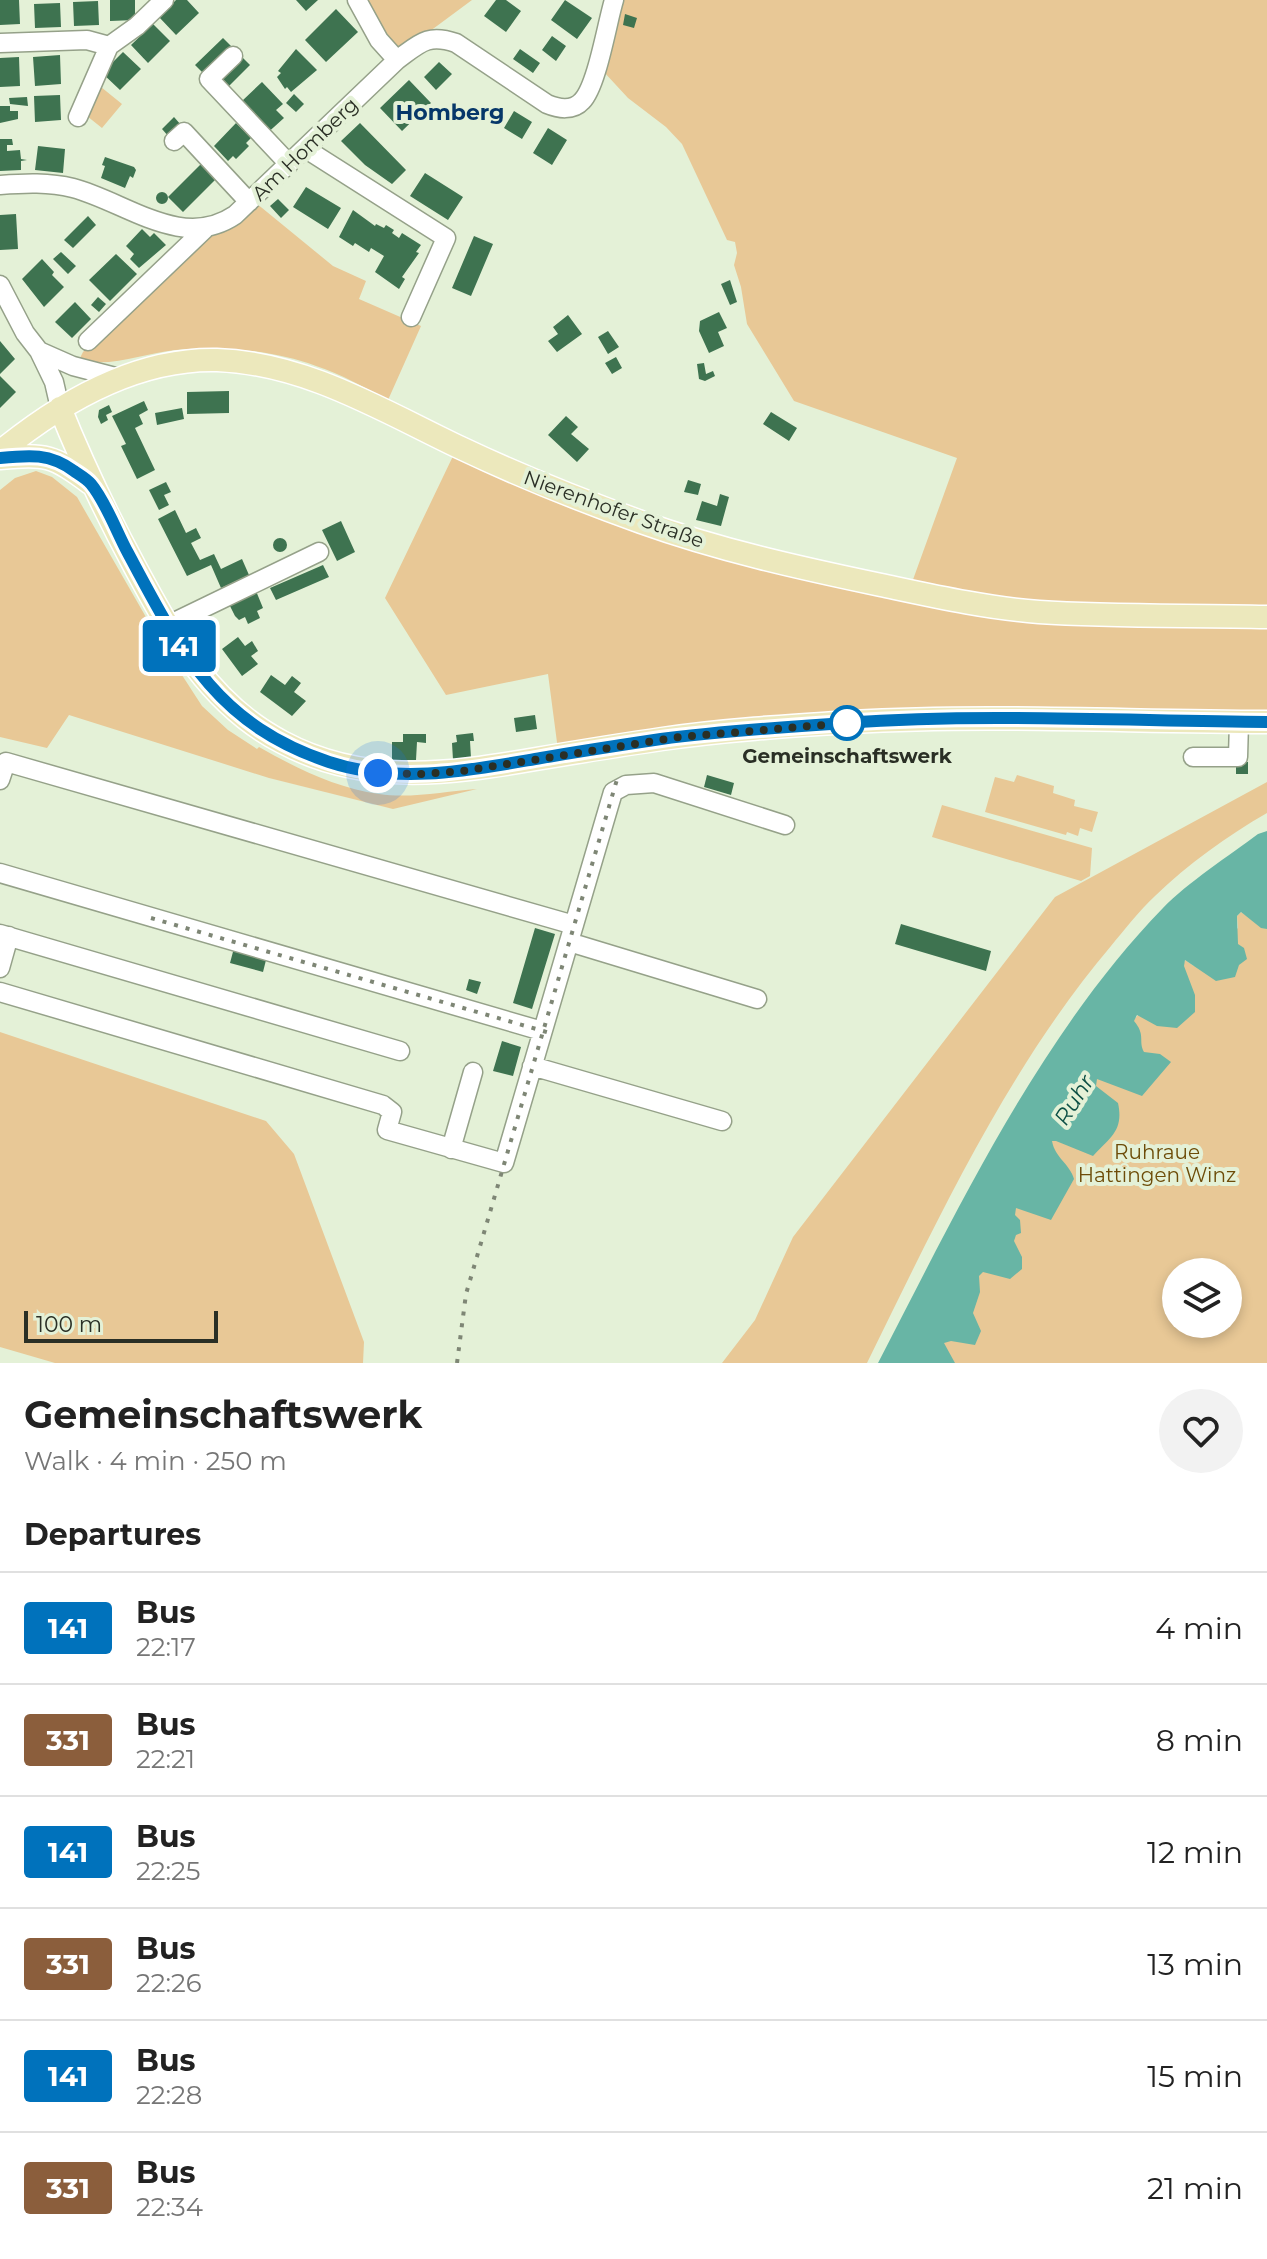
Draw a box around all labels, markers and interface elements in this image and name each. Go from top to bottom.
street label: Am Homberg [247,92,363,206]
district label: Homberg [395,99,505,126]
street label: Nierenhofer Straße [521,465,707,553]
line badge: 141 [133,620,225,672]
text: 141 [159,629,199,663]
marker: Gemeinschaftswerk [830,706,864,740]
place label: Gemeinschaftswerk [742,744,953,768]
your location [358,753,398,793]
water label: Ruhr [1048,1069,1100,1130]
park label: Ruhraue Hattingen Winz [1078,1140,1236,1187]
map controls [1162,1258,1242,1338]
button: layers [1162,1258,1242,1338]
scale bar [24,1307,218,1343]
text: 100 m [36,1311,102,1338]
button: heart [1159,1389,1243,1473]
text: Gemeinschaftswerk [24,1391,422,1438]
text: Walk · 4 min · 250 m [24,1445,287,1477]
text: Departures [24,1516,201,1553]
text: Bus [136,1594,196,1631]
text: 4 min [1155,1610,1243,1647]
text: 141 [48,1611,88,1645]
text: 22:17 [136,1631,196,1663]
text: Bus [136,1706,196,1743]
text: 8 min [1156,1722,1243,1759]
text: 331 [46,1723,90,1757]
text: 22:21 [136,1743,195,1775]
text: Bus [136,1818,196,1855]
text: 12 min [1147,1834,1243,1871]
text: 141 [48,1835,88,1869]
text: 22:25 [136,1855,201,1887]
text: Bus [136,1930,196,1967]
text: 13 min [1147,1946,1243,1983]
text: 331 [46,1947,90,1981]
text: 22:26 [136,1967,202,1999]
text: Bus [136,2042,196,2079]
text: 15 min [1147,2058,1243,2095]
text: 141 [48,2059,88,2093]
text: 22:28 [136,2079,202,2111]
text: Bus [136,2154,196,2191]
text: 21 min [1147,2170,1243,2207]
text: 331 [46,2171,90,2205]
text: 22:34 [136,2191,203,2223]

